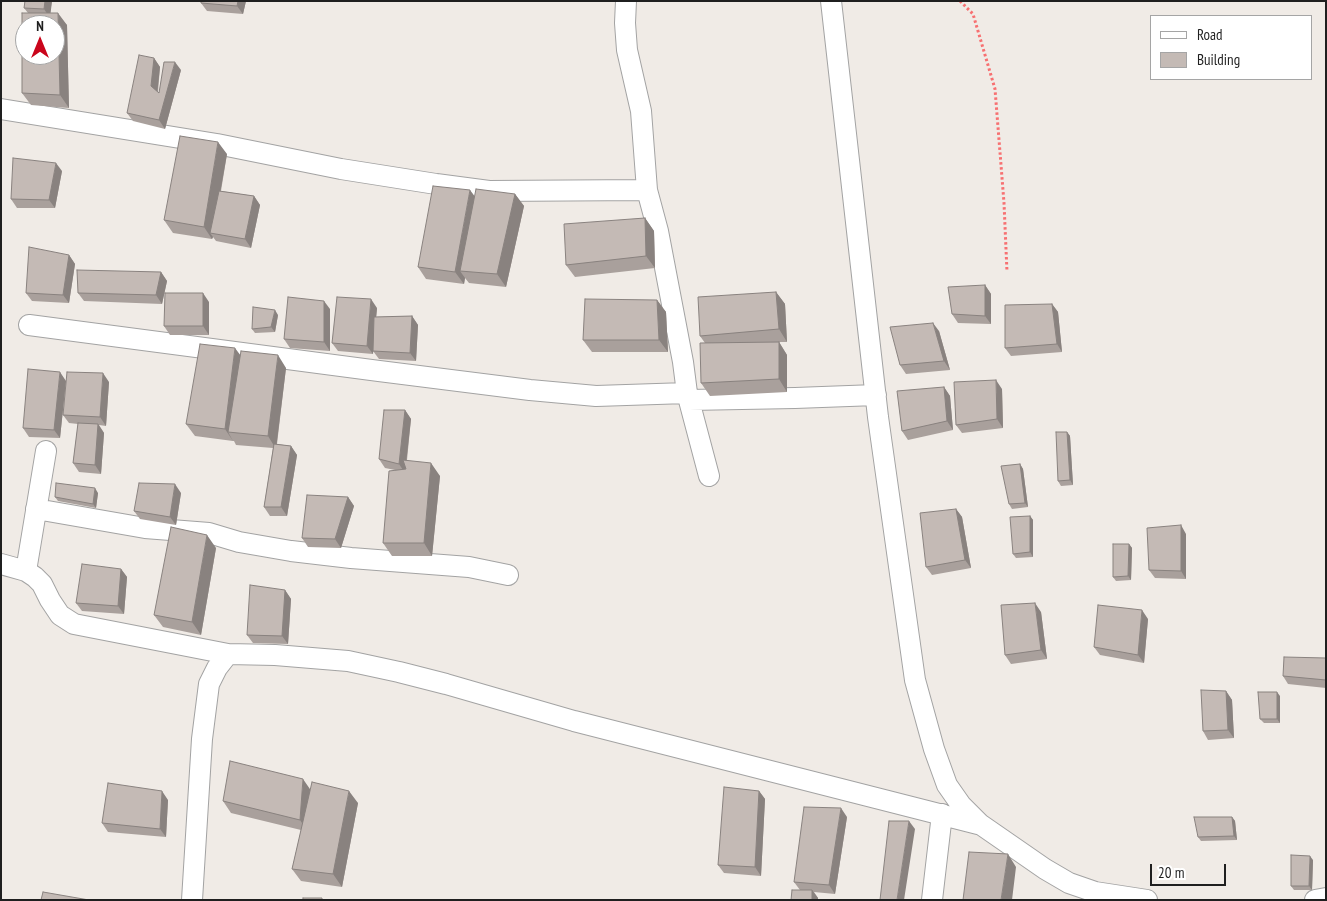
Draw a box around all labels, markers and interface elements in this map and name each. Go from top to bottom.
north arrow [15,15,65,65]
legend [1150,15,1312,80]
text: N [36,17,44,35]
text: Road [1197,25,1223,44]
text: Building [1197,50,1240,69]
scale bar [1152,854,1228,886]
text: 20 m [1158,863,1184,882]

